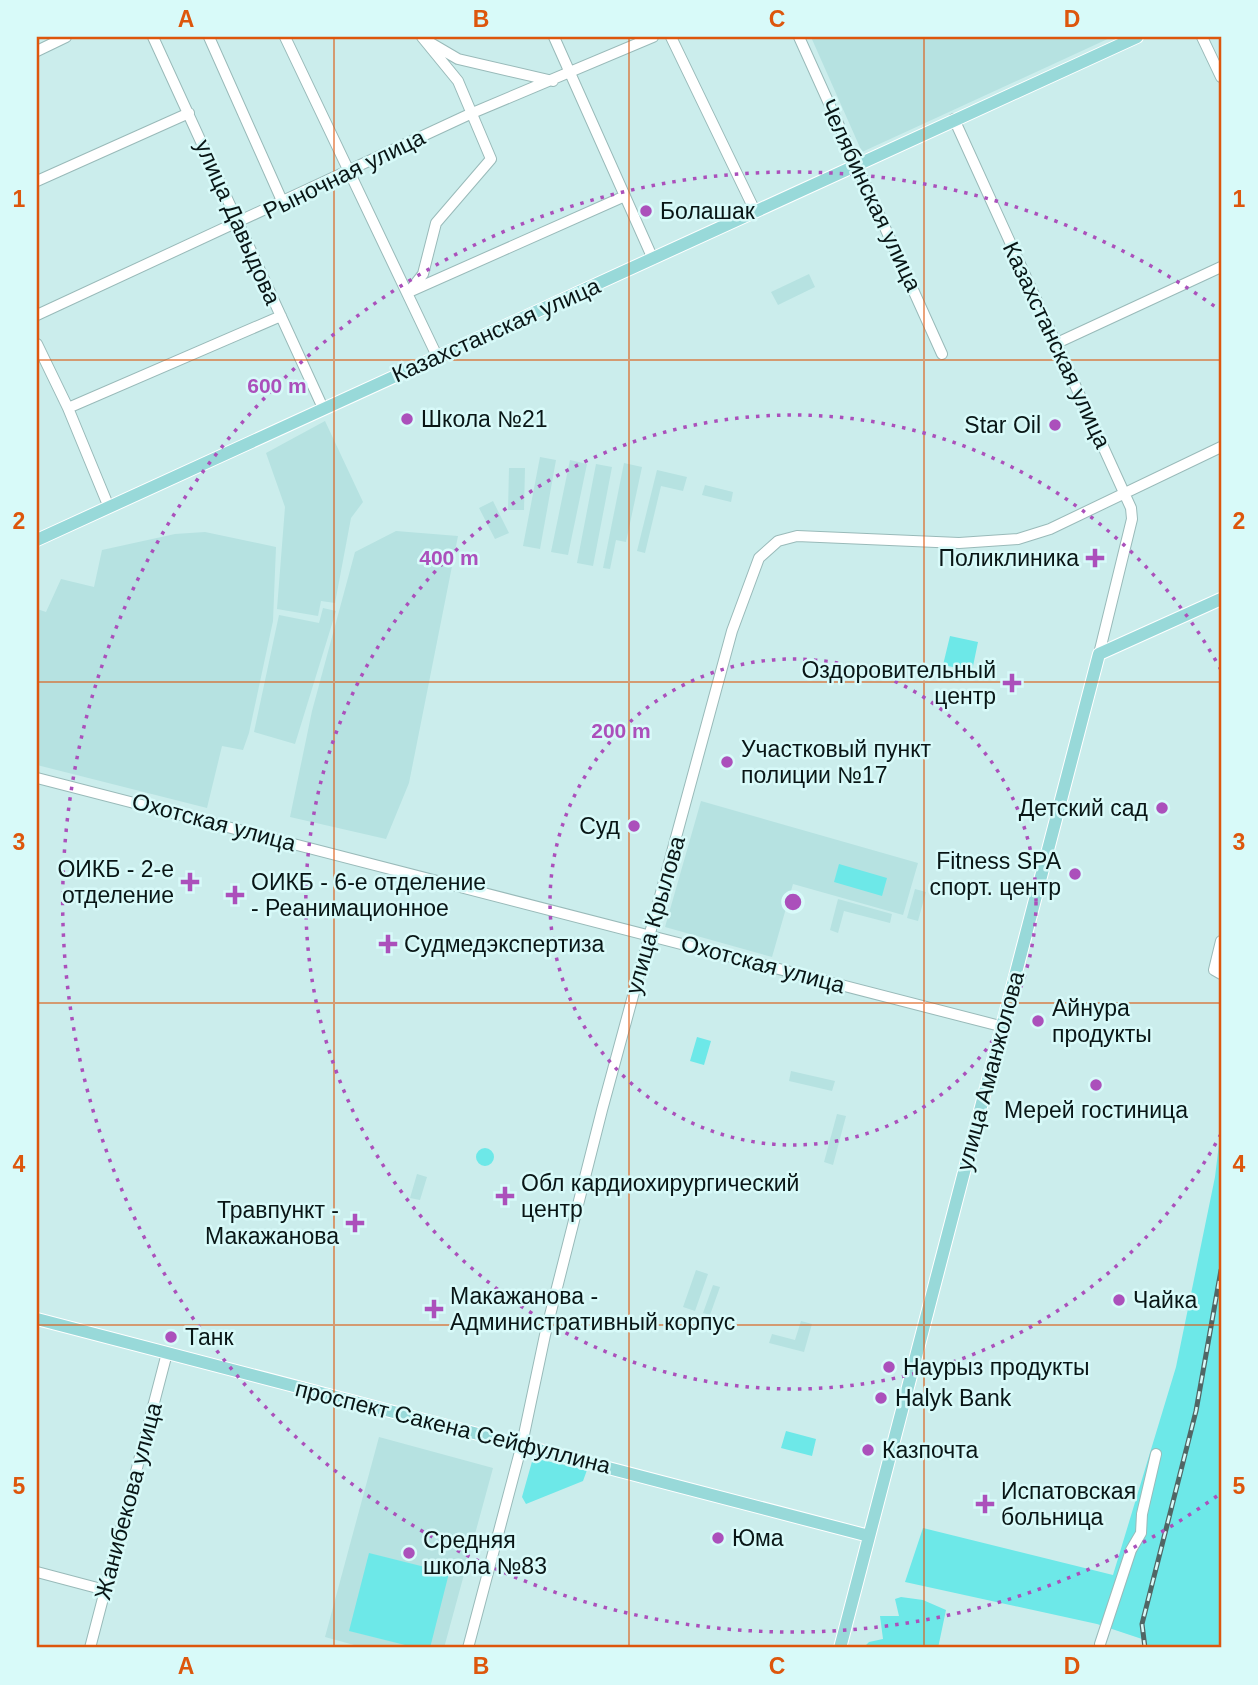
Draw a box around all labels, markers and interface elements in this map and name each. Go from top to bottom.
text: A [178,6,194,32]
text: B [473,6,489,32]
text: C [769,6,785,32]
text: D [1064,6,1080,32]
street label: Челябинская улица [815,95,927,295]
street label: Рыночная улица [259,124,429,224]
street label: улица Давыдова [190,136,286,309]
text: 1 [13,186,26,212]
text: 1 [1233,186,1246,212]
place label: Болашак [660,198,756,224]
marker: Болашак [638,203,654,219]
street label: Казахстанская улица [998,238,1116,453]
street label: Казахстанская улица [388,272,604,388]
text: 600 m [247,374,307,397]
place label: Школа №21 [421,406,548,432]
marker: Школа №21 [399,411,415,427]
place label: Star Oil [964,412,1041,438]
marker: Star Oil [1047,417,1063,433]
text: 2 [13,508,25,534]
text: 2 [1233,508,1245,534]
place label: Поликлиника [938,545,1079,571]
text: 400 m [419,546,479,569]
marker: Поликлиника [1085,548,1105,568]
place label: Оздоровительный центр [801,657,996,709]
marker: Оздоровительный центр [1002,673,1022,693]
text: 200 m [591,719,651,742]
place label: Участковый пункт полиции №17 [741,736,931,788]
marker: Участковый пункт полиции №17 [719,754,735,770]
street label: Охотская улица [129,788,299,856]
place label: Детский сад [1019,795,1149,821]
marker: Детский сад [1154,800,1170,816]
place label: Суд [579,813,621,839]
marker: Суд [626,818,642,834]
text: 3 [13,829,25,855]
text: 3 [1233,829,1245,855]
street label: улица Крылова [620,833,690,997]
place label: Fitness SPA спорт. центр [929,848,1062,900]
place label: ОИКБ - 2-е отделение [57,856,174,908]
marker: Fitness SPA спорт. центр [1067,866,1083,882]
place label: ОИКБ - 6-е отделение - Реанимационное [251,869,486,921]
marker: ОИКБ - 2-е отделение [180,872,200,892]
marker: ОИКБ - 6-е отделение - Реанимационное [225,885,245,905]
centre of rings [781,890,805,914]
street label: Охотская улица [678,930,848,998]
place label: Судмедэкспертиза [404,931,605,957]
marker: Судмедэкспертиза [378,934,398,954]
street label: улица Аманжолова [951,968,1029,1173]
place label: Айнура продукты [1052,995,1152,1047]
marker: Айнура продукты [1030,1013,1046,1029]
marker: Мерей гостиница [1088,1077,1104,1093]
place label: Мерей гостиница [1004,1097,1188,1123]
text: 4 [13,1151,26,1177]
text: 4 [1233,1151,1246,1177]
place label: Обл кардиохирургический центр [521,1170,799,1222]
marker: Обл кардиохирургический центр [495,1186,515,1206]
place label: Травпункт - Макажанова [205,1197,339,1249]
marker: Травпункт - Макажанова [345,1213,365,1233]
place label: Макажанова - Административный корпус [450,1283,735,1335]
place label: Чайка [1133,1287,1198,1313]
marker: Чайка [1111,1292,1127,1308]
marker: Макажанова - Административный корпус [424,1299,444,1319]
place label: Танк [185,1324,235,1350]
marker: Танк [163,1329,179,1345]
place label: Наурыз продукты [903,1354,1089,1380]
marker: Наурыз продукты [881,1359,897,1375]
street label: проспект Сакена Сейфуллина [293,1375,613,1479]
place label: Halyk Bank [895,1385,1012,1411]
marker: Halyk Bank [873,1390,889,1406]
street label: Жанибекова улица [89,1399,167,1602]
place label: Казпочта [882,1437,978,1463]
marker: Казпочта [860,1442,876,1458]
text: 5 [13,1473,26,1499]
text: 5 [1233,1473,1246,1499]
place label: Испатовская больница [1001,1478,1136,1530]
marker: Испатовская больница [975,1494,995,1514]
place label: Юма [732,1525,784,1551]
place label: Средняя школа №83 [423,1527,547,1579]
marker: Юма [710,1530,726,1546]
marker: Средняя школа №83 [401,1545,417,1561]
text: A [178,1653,194,1679]
text: B [473,1653,489,1679]
text: C [769,1653,785,1679]
text: D [1064,1653,1080,1679]

